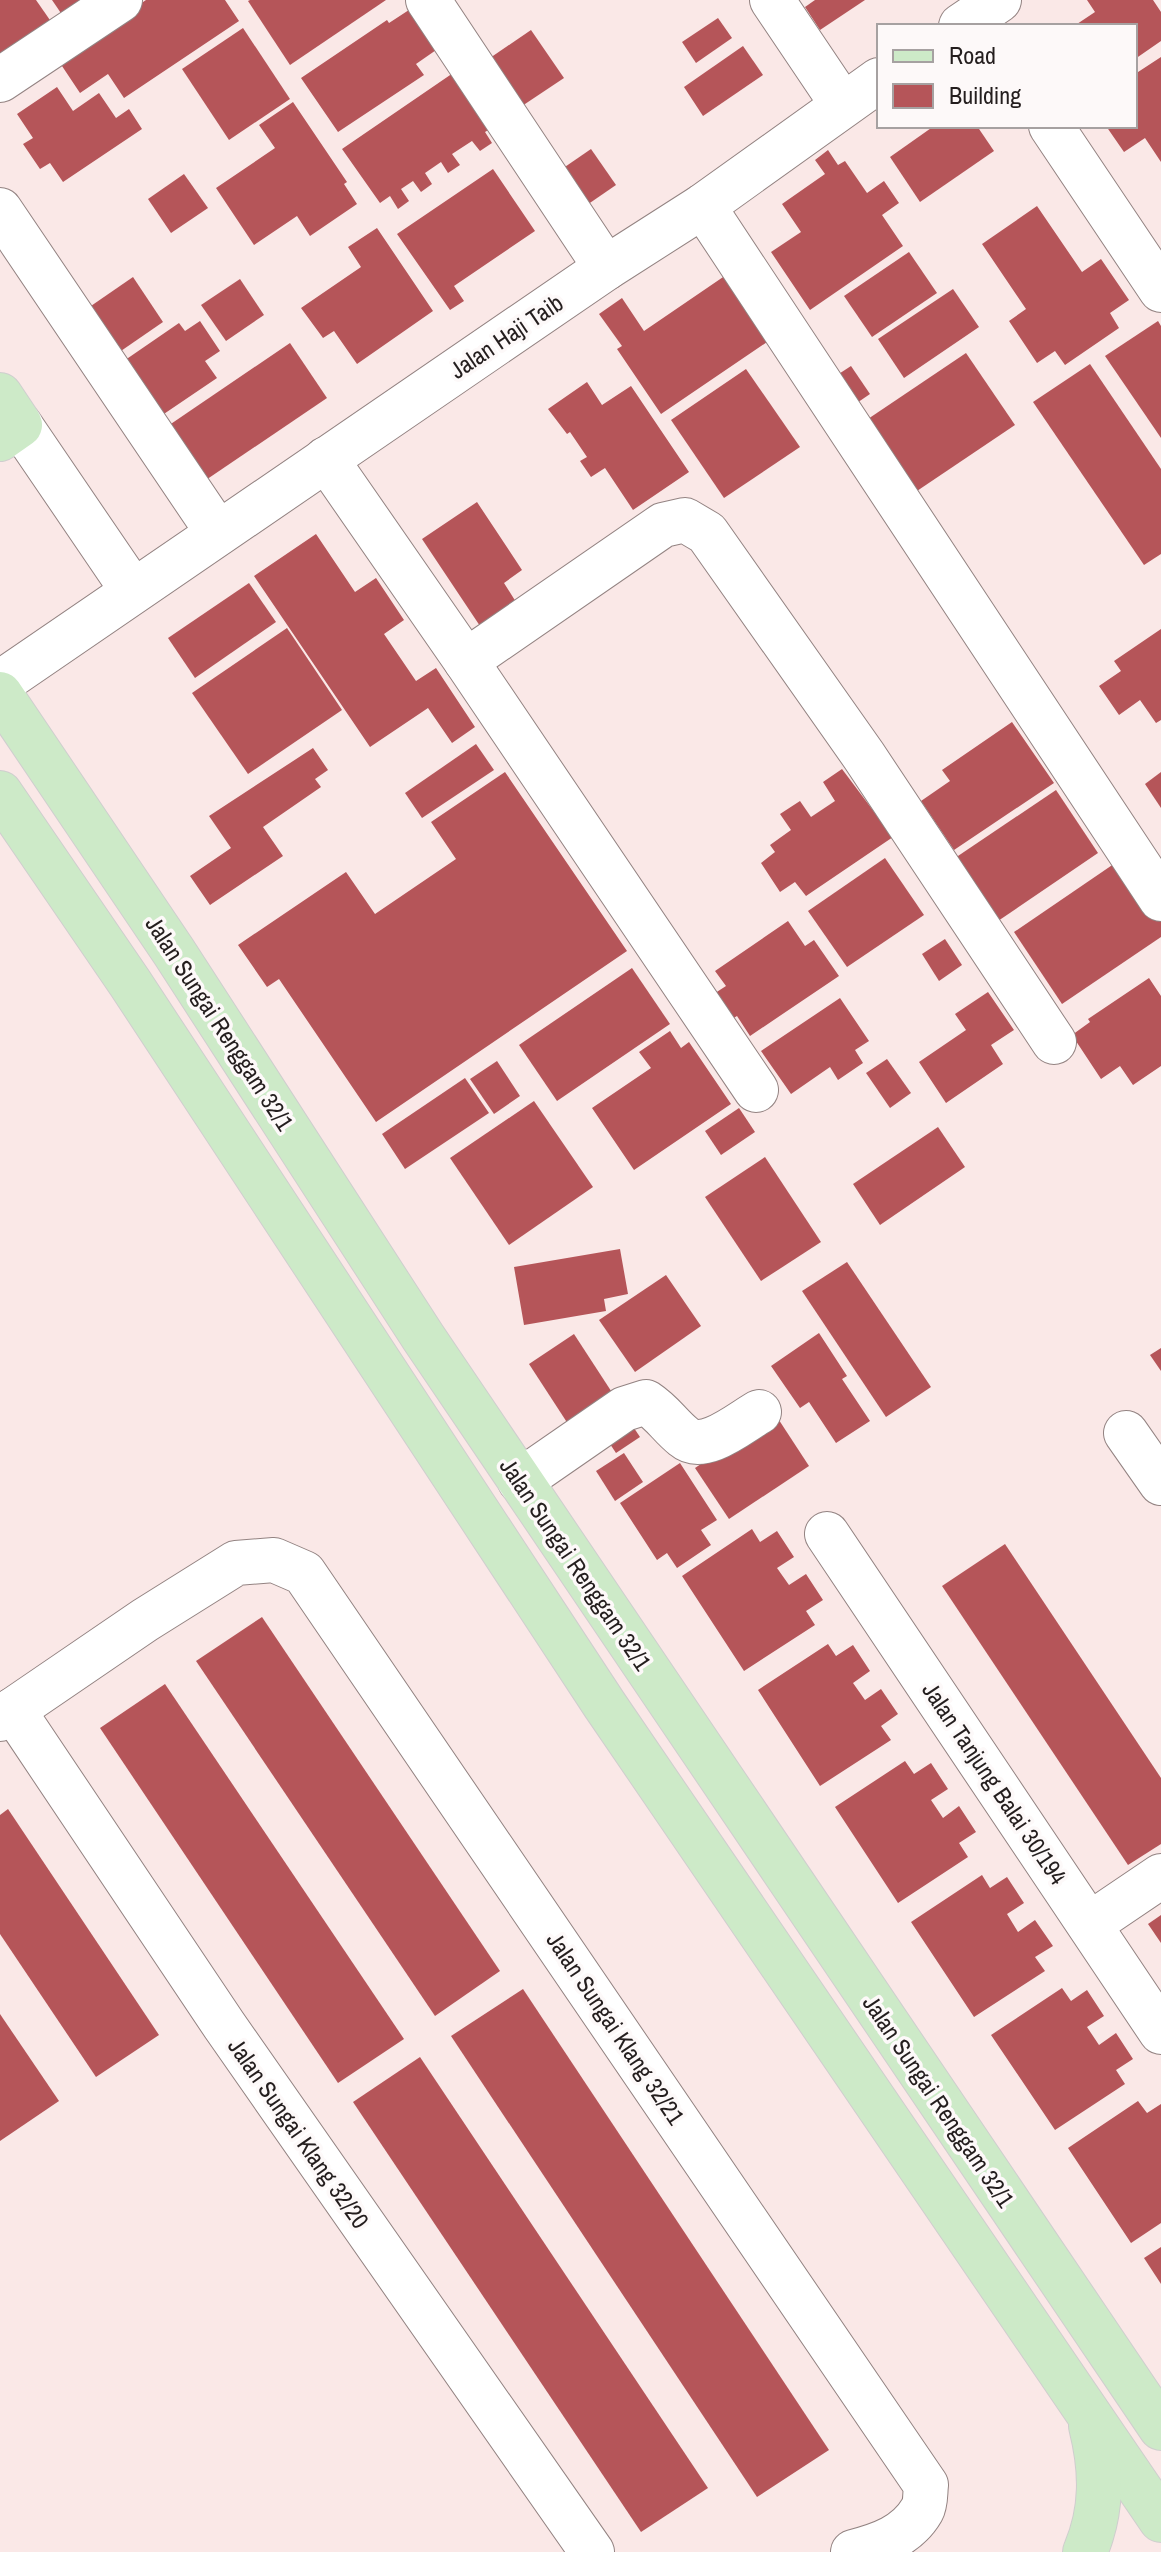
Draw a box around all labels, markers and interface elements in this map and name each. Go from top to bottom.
legend [877,24,1137,128]
text: Road [949,39,996,71]
text: Building [949,79,1021,111]
street label: Jalan Haji Taib [443,286,569,386]
street label: Jalan Sungai Renggam 32/1 [139,910,301,1136]
street label: Jalan Sungai Renggam 32/1 [493,1452,659,1676]
street label: Jalan Tanjung Balai 30/194 [915,1676,1075,1890]
street label: Jalan Sungai Klang 32/21 [540,1926,692,2130]
street label: Jalan Sungai Renggam 32/1 [856,1989,1022,2213]
street label: Jalan Sungai Klang 32/20 [221,2031,377,2235]

